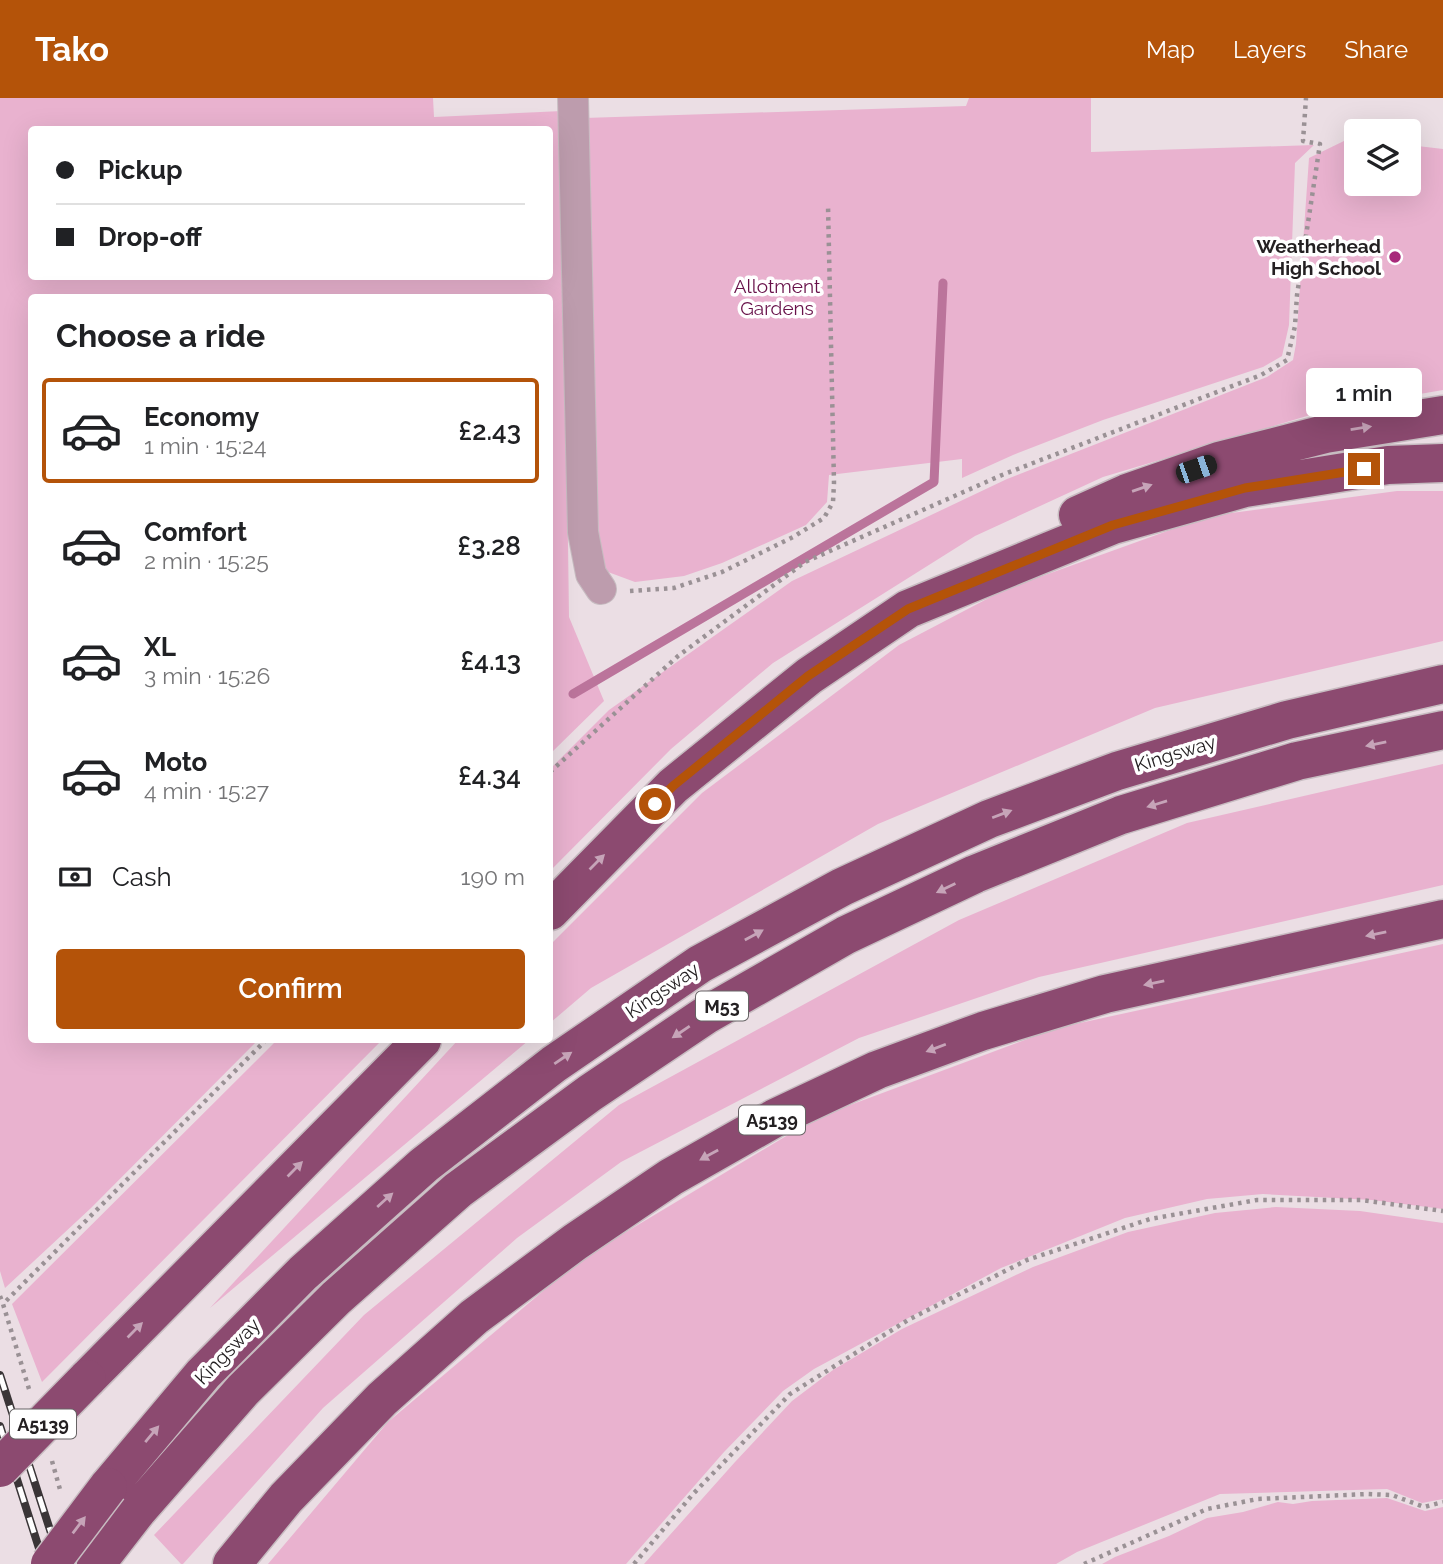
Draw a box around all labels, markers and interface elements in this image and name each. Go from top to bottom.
text: Tako [35,30,109,69]
text: Map [1146,35,1195,64]
text: Layers [1233,35,1306,64]
text: Share [1344,35,1408,64]
map controls [1344,119,1421,196]
button: layers [1344,119,1421,196]
text: Pickup [98,155,183,185]
text: Drop-off [98,222,202,252]
place label: Weatherhead High School [1257,235,1382,279]
marker: Weatherhead High School [1387,249,1403,265]
park label: Allotment Gardens [734,275,821,319]
text: Choose a ride [56,317,265,354]
callout: 1 min [1306,368,1422,416]
text: 1 min [1335,379,1393,406]
icon: car [60,399,123,462]
text: Economy [144,402,259,432]
text: £2.43 [459,416,521,446]
one-way arrow [1350,422,1372,433]
text: 1 min · 15:24 [144,432,267,459]
car [1173,452,1220,486]
route end [1348,453,1380,485]
one-way arrow [1132,482,1153,493]
icon: car [60,514,123,577]
text: Comfort [144,517,247,547]
text: £3.28 [458,531,521,561]
text: 2 min · 15:25 [144,547,269,574]
icon: car [60,629,123,692]
text: XL [144,632,176,662]
text: £4.13 [461,646,521,676]
text: 3 min · 15:26 [144,662,270,689]
street label: Kingsway [1132,730,1218,776]
one-way arrow [1365,739,1387,750]
icon: car [60,744,123,807]
text: Moto [144,747,207,777]
text: £4.34 [458,761,521,791]
text: 4 min · 15:27 [144,777,269,804]
route start [639,788,671,820]
one-way arrow [1146,799,1167,809]
one-way arrow [992,809,1013,820]
one-way arrow [589,854,606,871]
icon: cash [56,858,94,896]
text: Cash [112,862,172,892]
text: 190 m [461,863,525,890]
one-way arrow [936,882,956,894]
one-way arrow [744,929,764,941]
one-way arrow [1365,929,1387,940]
button: Confirm [56,949,525,1029]
street label: Kingsway [621,957,703,1023]
one-way arrow [1143,978,1165,989]
road number: M53 [696,992,748,1021]
one-way arrow [672,1025,691,1038]
one-way arrow [926,1043,947,1054]
one-way arrow [554,1051,572,1065]
road number: A5139 [739,1105,805,1134]
one-way arrow [699,1149,719,1161]
one-way arrow [286,1160,303,1177]
one-way arrow [376,1192,394,1208]
street label: Kingsway [190,1313,264,1389]
one-way arrow [126,1322,143,1339]
road number: A5139 [10,1409,76,1438]
one-way arrow [144,1426,159,1443]
one-way arrow [72,1517,87,1535]

